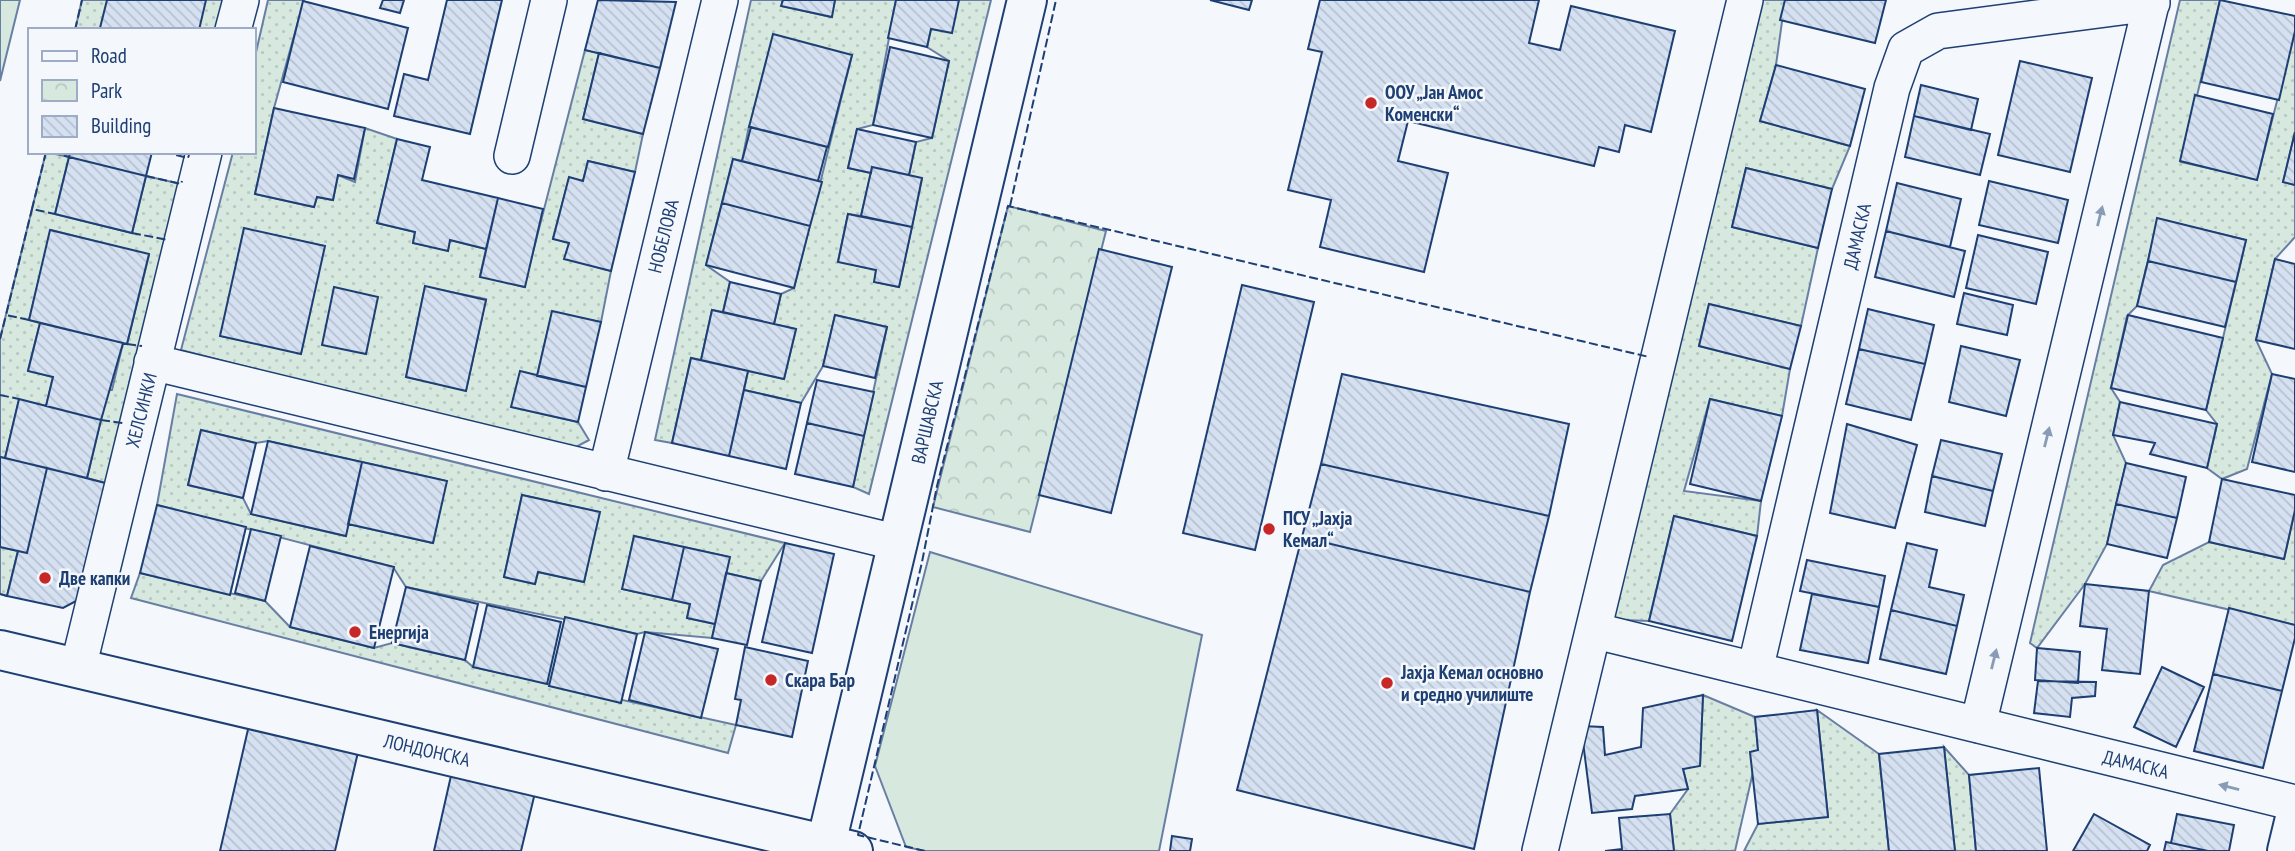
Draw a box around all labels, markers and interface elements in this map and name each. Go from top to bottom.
legend [28,28,256,154]
text: Road [91,42,127,69]
text: Park [91,77,122,104]
place label: ООУ „Јан Амос Коменски“ [1385,80,1484,126]
marker: ООУ „Јан Амос Коменски“ [1363,95,1379,111]
text: Building [91,112,151,139]
street label: НОБЕЛОВА [642,197,684,275]
street label: ДАМАСКА [1838,201,1876,271]
one-way arrow [2095,205,2106,227]
street label: ХЕЛСИНКИ [120,370,162,450]
street label: ВАРШАВСКА [906,378,948,466]
one-way arrow [2042,426,2053,448]
place label: ПСУ „Јахја Кемал“ [1283,506,1352,552]
marker: ПСУ „Јахја Кемал“ [1261,521,1277,537]
place label: Две капки [59,566,130,590]
marker: Две капки [37,570,53,586]
place label: Енергија [369,620,429,644]
marker: Енергија [347,624,363,640]
one-way arrow [1989,647,2000,669]
place label: Јахја Кемал основно и средно училиште [1400,660,1544,706]
place label: Скара Бар [785,668,855,692]
marker: Скара Бар [763,672,779,688]
marker: Јахја Кемал основно и средно училиште [1379,675,1395,691]
street label: ЛОНДОНСКА [381,728,472,772]
street label: ДАМАСКА [2101,744,2171,784]
one-way arrow [2218,781,2240,792]

